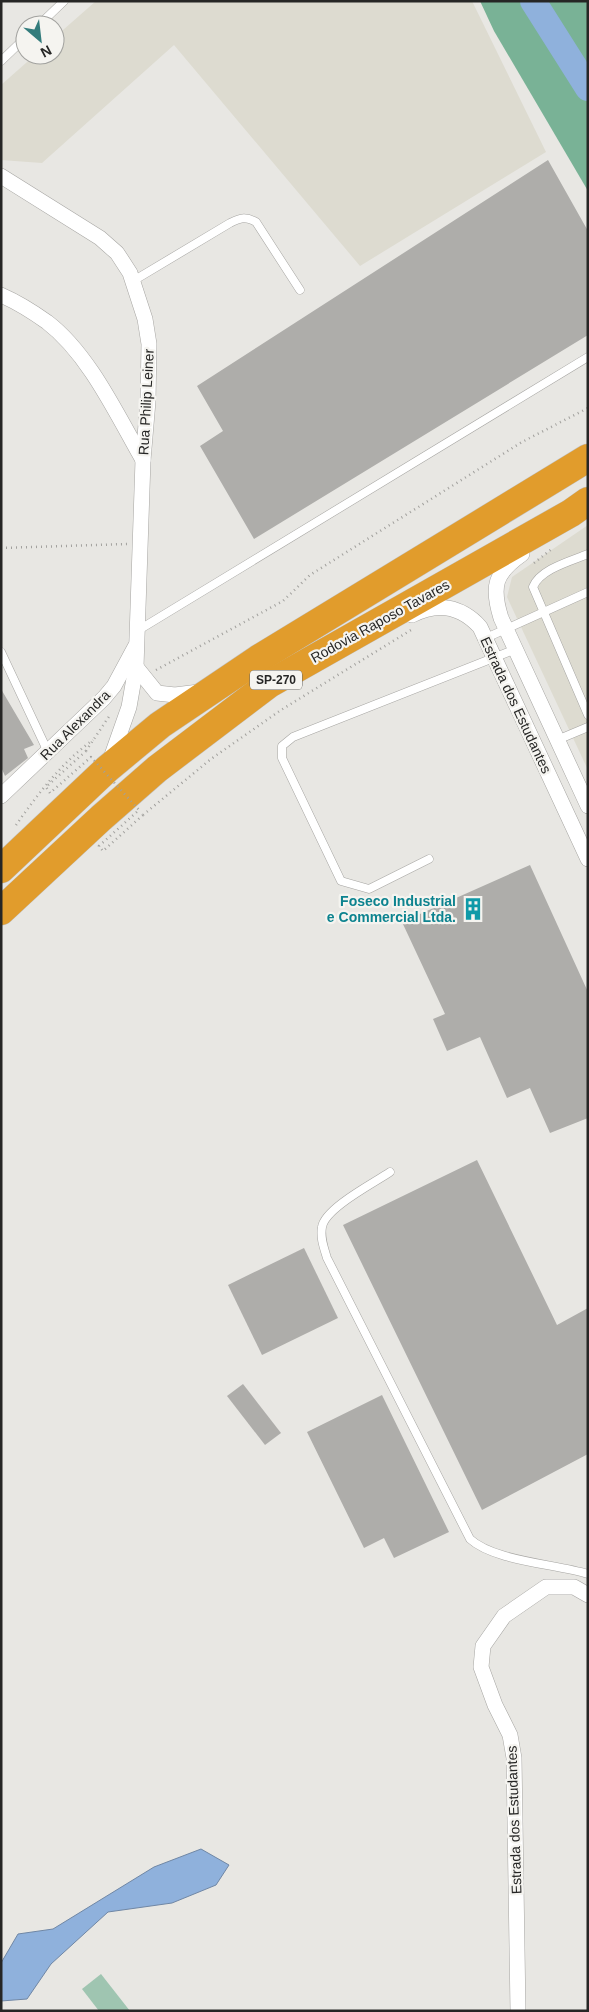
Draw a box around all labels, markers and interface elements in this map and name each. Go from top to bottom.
north arrow [15,15,65,65]
text: N [38,42,54,61]
street label: Rua Philip Leiner [135,348,157,456]
street label: Rodovia Raposo Tavares [308,576,452,666]
street label: Estrada dos Estudantes [477,634,555,776]
road number: SP-270 [250,670,302,690]
street label: Rua Alexandra [37,687,113,763]
place label: Foseco Industrial e Commercial Ltda. [327,893,456,925]
building icon: Foseco Industrial e Commercial Ltda. [460,896,486,922]
street label: Estrada dos Estudantes [503,1745,525,1895]

